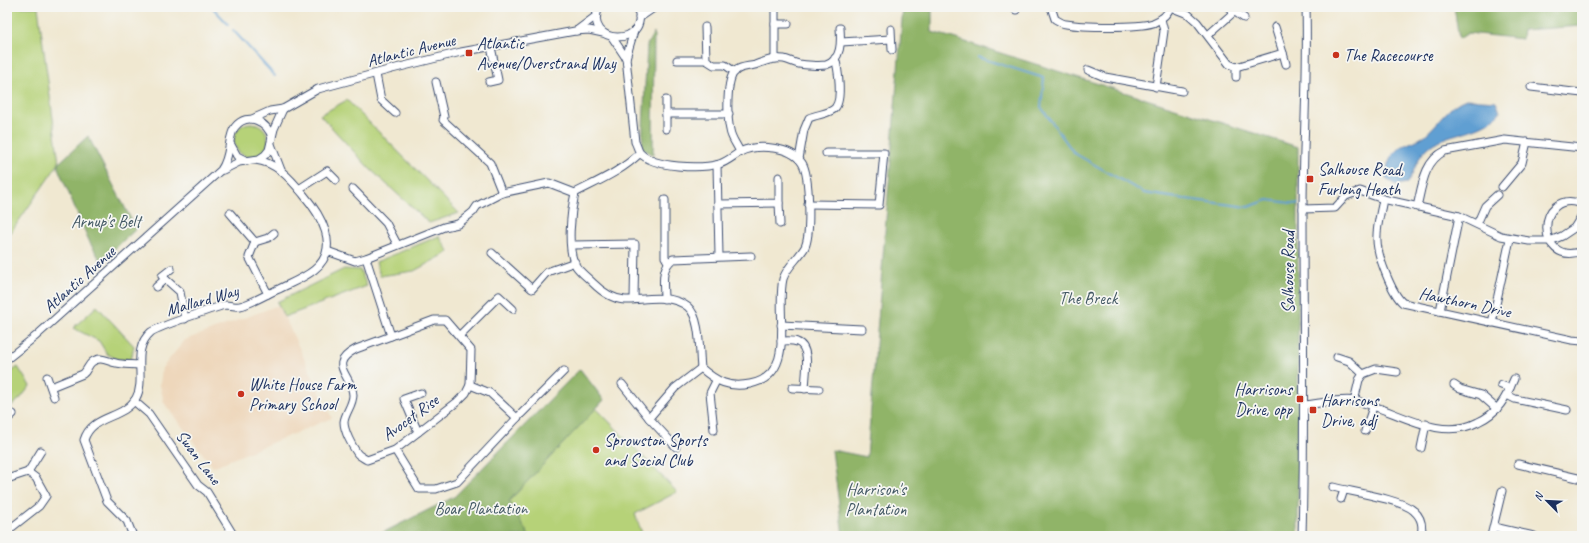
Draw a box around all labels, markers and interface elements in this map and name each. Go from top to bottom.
street label: Atlantic Avenue [365,29,459,72]
place label: Atlantic Avenue/Overstrand Way [477,33,617,74]
place label: The Racecourse [1344,45,1434,66]
marker: Atlantic Avenue/Overstrand Way [464,48,474,58]
marker: The Racecourse [1331,50,1341,60]
place label: Salhouse Road, Furlong Heath [1318,159,1404,200]
marker: Salhouse Road, Furlong Heath [1305,174,1315,184]
park label: Arnup's Belt [71,211,143,232]
street label: Salhouse Road [1278,228,1299,313]
street label: Atlantic Avenue [39,240,121,317]
street label: Mallard Way [164,280,242,321]
street label: Hawthorn Drive [1417,283,1514,323]
park label: The Breck [1059,288,1119,309]
place label: White House Farm Primary School [249,374,358,415]
place label: Harrisons Drive, opp [1234,379,1294,420]
marker: White House Farm Primary School [236,389,246,399]
street label: Avocet Rise [378,389,444,445]
place label: Harrisons Drive, adj [1321,390,1380,431]
marker: Harrisons Drive, opp [1295,394,1305,404]
marker: Harrisons Drive, adj [1308,405,1318,415]
street label: Swan Lane [171,426,227,490]
place label: Sprowston Sports and Social Club [604,430,709,471]
marker: Sprowston Sports and Social Club [591,445,601,455]
park label: Harrison's Plantation [846,479,908,520]
north arrow [1527,481,1567,521]
text: N [1530,489,1547,503]
park label: Boar Plantation [435,498,529,519]

